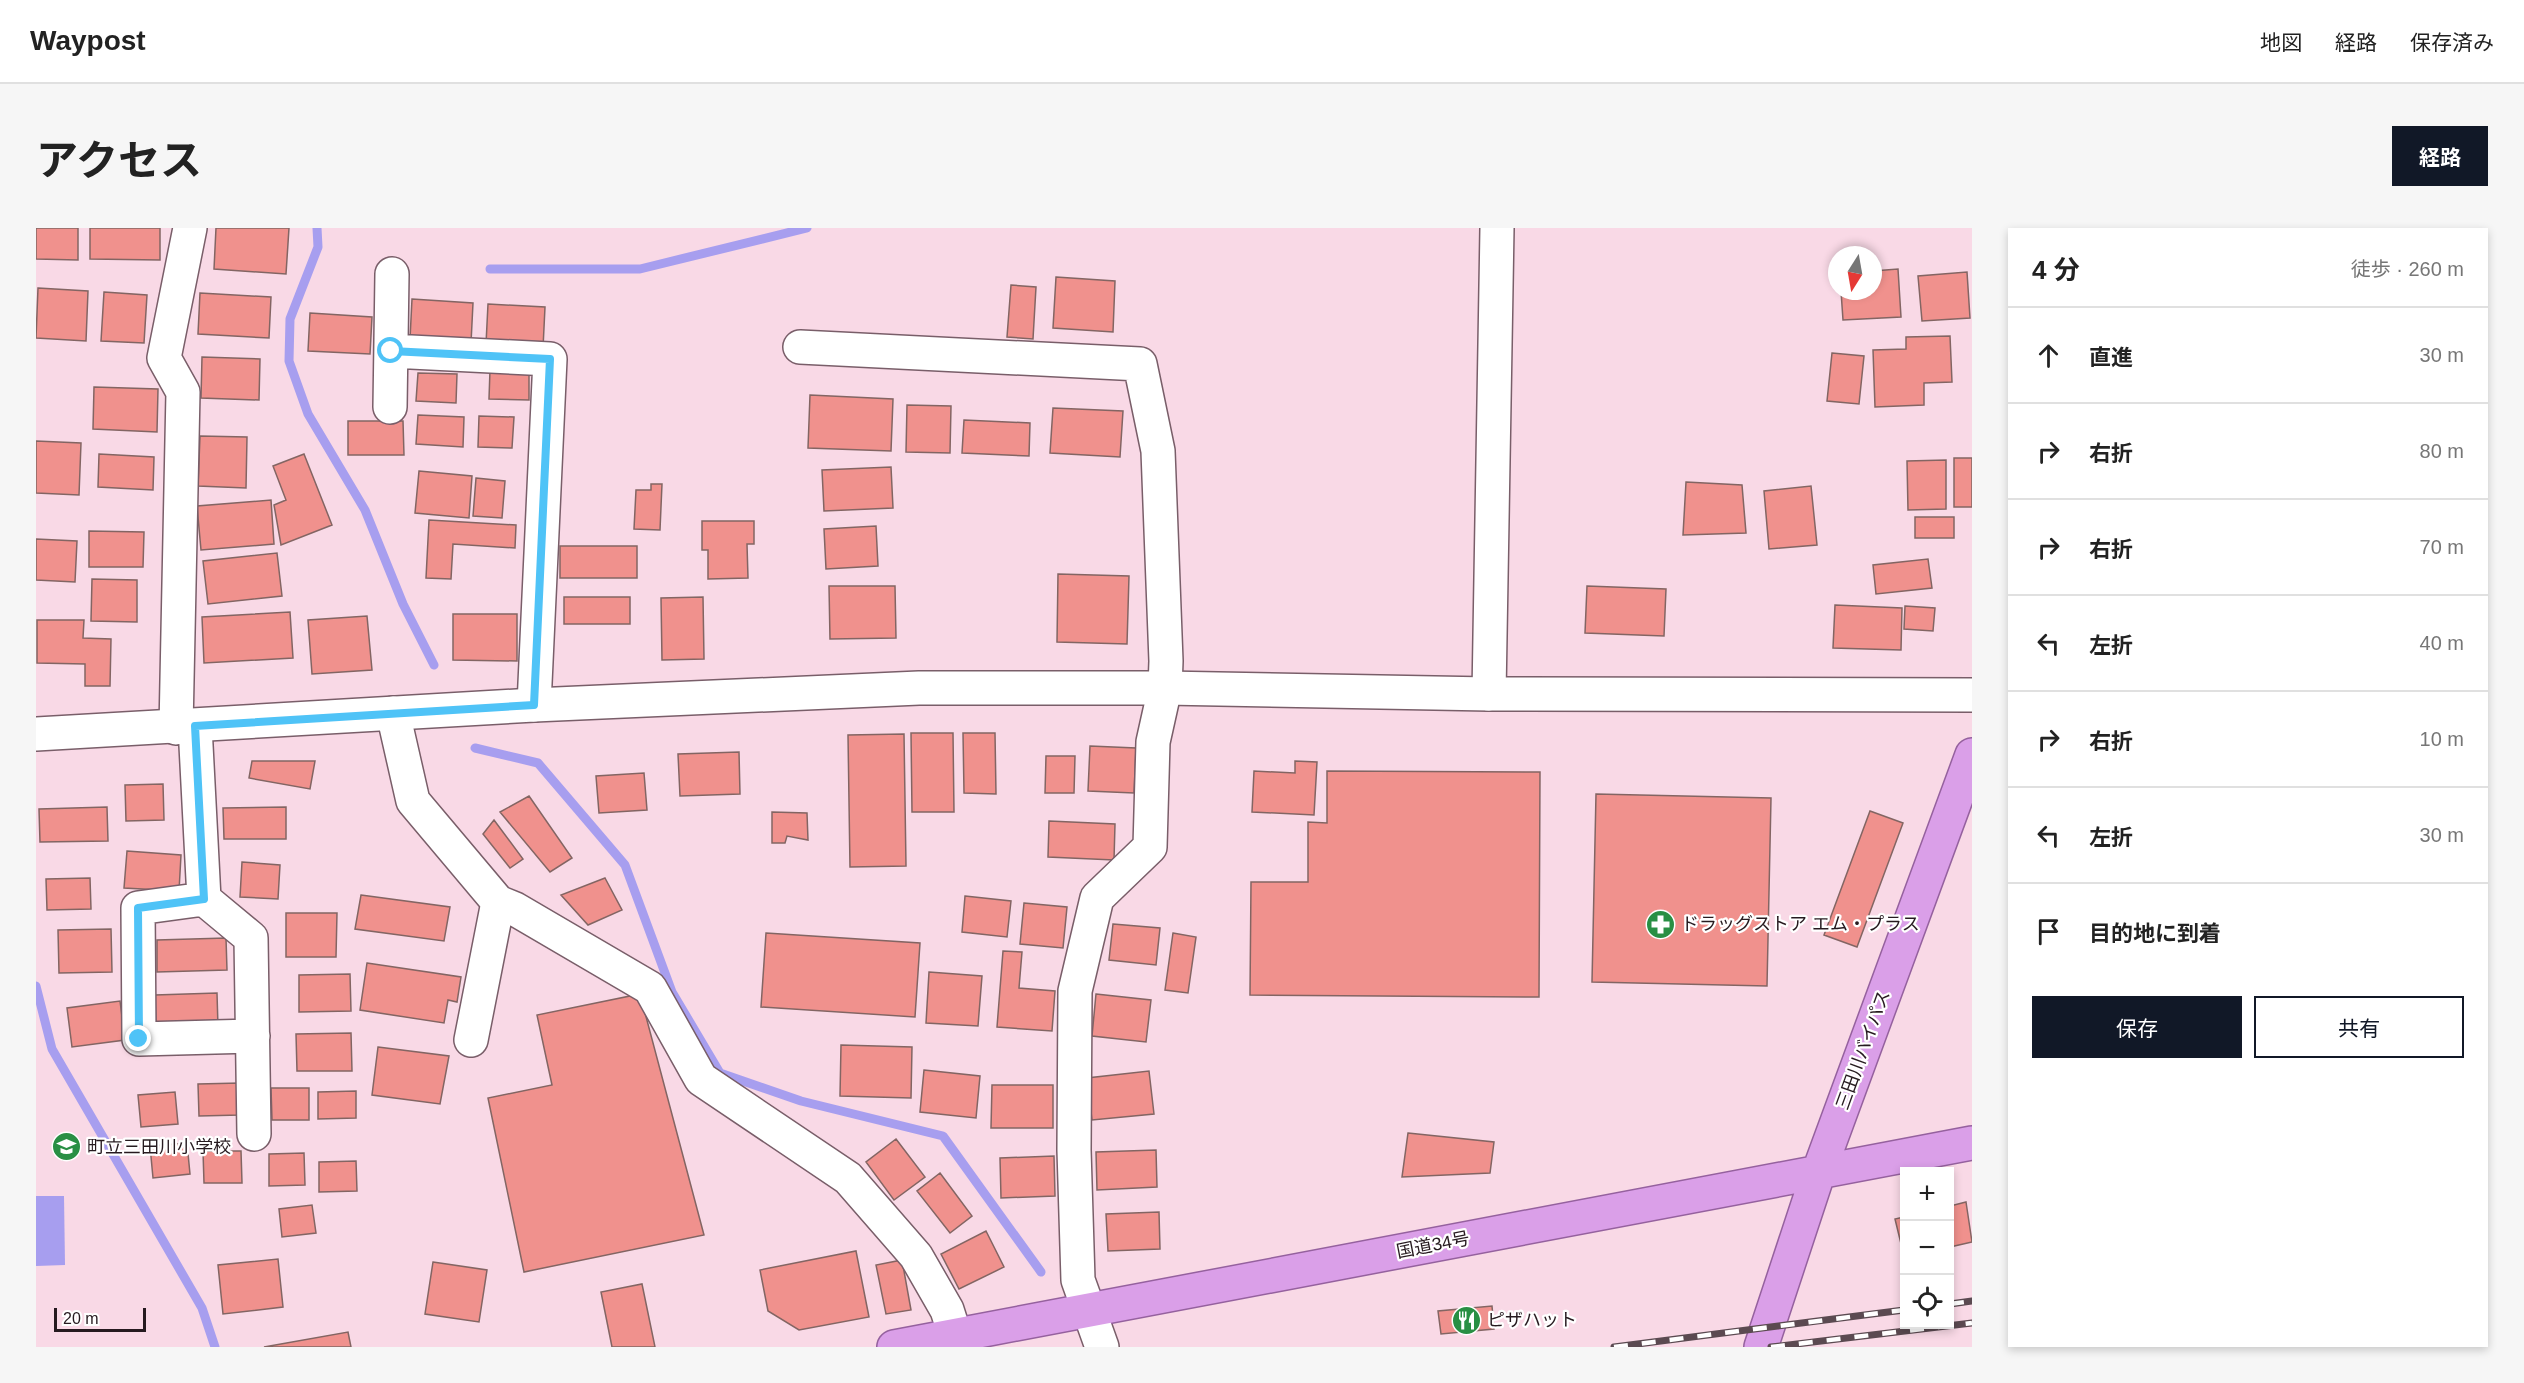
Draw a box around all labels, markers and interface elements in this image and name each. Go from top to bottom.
text: Waypost [30,25,146,56]
text: 地図 [2260,31,2302,54]
text: 経路 [2335,31,2377,54]
text: 保存済み [2410,31,2494,54]
button: 経路 [2392,126,2488,186]
text: アクセス [36,137,202,184]
north arrow [1828,246,1882,300]
text: 4 分 [2032,255,2080,285]
text: 徒歩 · 260 m [2351,258,2464,280]
route start [377,337,403,363]
icon: ahead [2032,339,2065,372]
text: 30 m [2420,344,2464,366]
text: 直進 [2089,345,2133,370]
icon: right [2032,435,2065,468]
text: 80 m [2420,440,2464,462]
text: 右折 [2089,441,2133,466]
icon: right [2032,531,2065,564]
text: 70 m [2420,536,2464,558]
text: 右折 [2089,537,2133,562]
icon: left [2032,627,2065,660]
text: 40 m [2420,632,2464,654]
text: 左折 [2089,633,2133,658]
icon: right [2032,723,2065,756]
text: 10 m [2420,728,2464,750]
text: 右折 [2089,729,2133,754]
icon: left [2032,819,2065,852]
text: 30 m [2420,824,2464,846]
text: 左折 [2089,825,2133,850]
pharmacy icon: ドラッグストア エム・プラス [1644,908,1676,940]
place label: ドラッグストア エム・プラス [1681,914,1920,934]
icon: arrive [2032,915,2065,948]
text: 目的地に到着 [2089,921,2221,946]
street label: 三田川バイパス [1832,988,1894,1112]
button: 保存 [2032,996,2242,1058]
button: 共有 [2254,996,2464,1058]
route end [125,1025,151,1051]
school or university icon: 町立三田川小学校 [50,1131,82,1163]
place label: 町立三田川小学校 [87,1137,231,1157]
map controls [1900,1167,1954,1329]
button: + [1900,1167,1954,1221]
button: − [1900,1221,1954,1275]
street label: 国道34号 [1395,1228,1471,1262]
button: locate [1900,1275,1954,1329]
restaurant icon: ピザハット [1450,1304,1482,1336]
scale bar [54,1305,146,1332]
text: 20 m [63,1310,99,1327]
place label: ピザハット [1487,1310,1577,1330]

